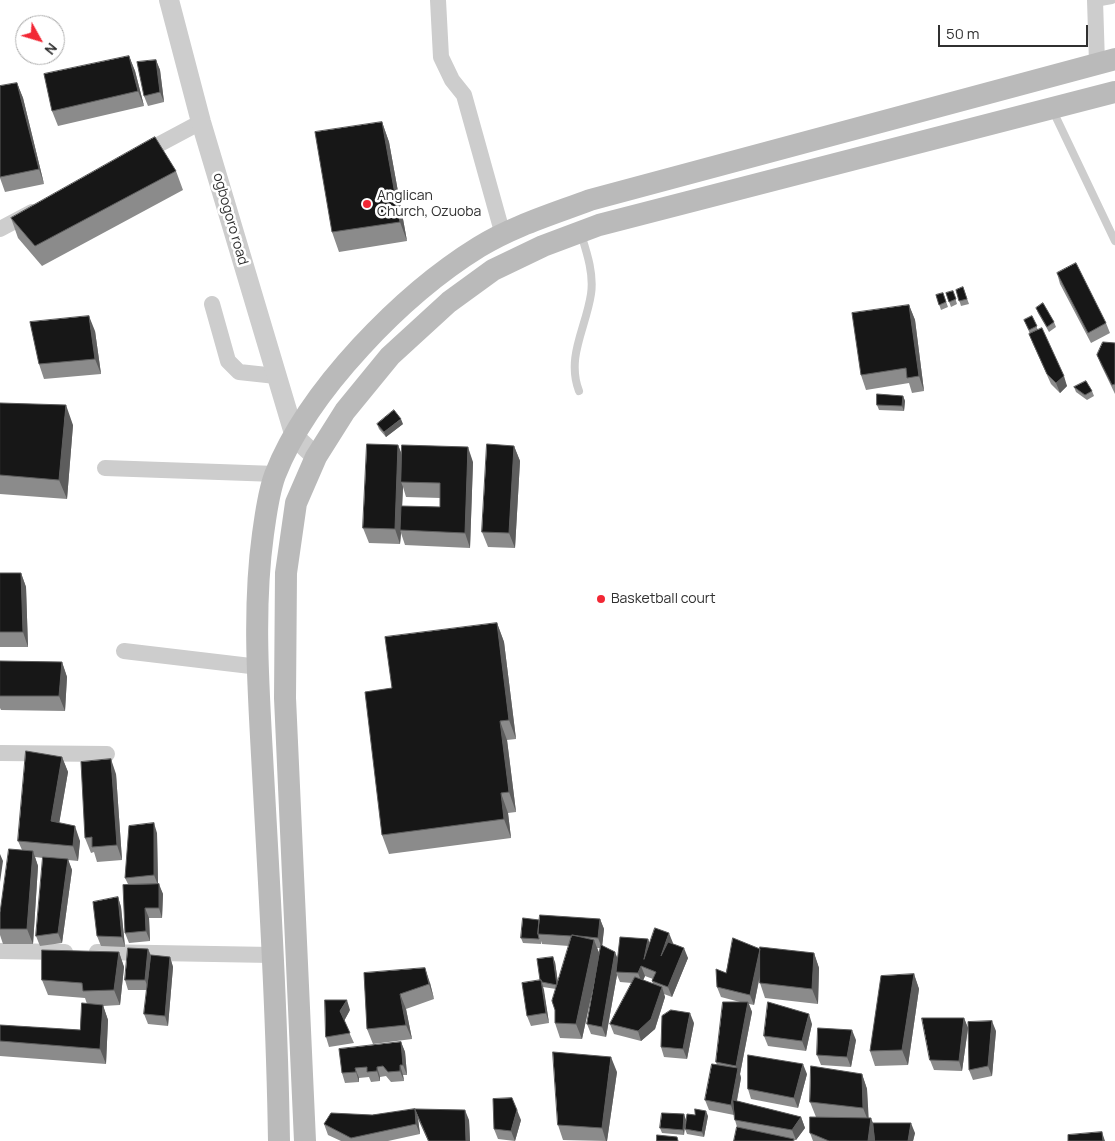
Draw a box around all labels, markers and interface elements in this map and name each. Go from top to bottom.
north arrow [15,15,65,65]
scale bar [940,15,1090,47]
text: 50 m [946,23,980,44]
text: N [41,39,62,59]
street label: ogbogoro road [209,171,251,267]
place label: Anglican Church, Ozuoba [377,188,481,220]
marker: Anglican Church, Ozuoba [361,198,373,210]
place label: Basketball court [611,591,715,607]
marker: Basketball court [595,593,607,605]

